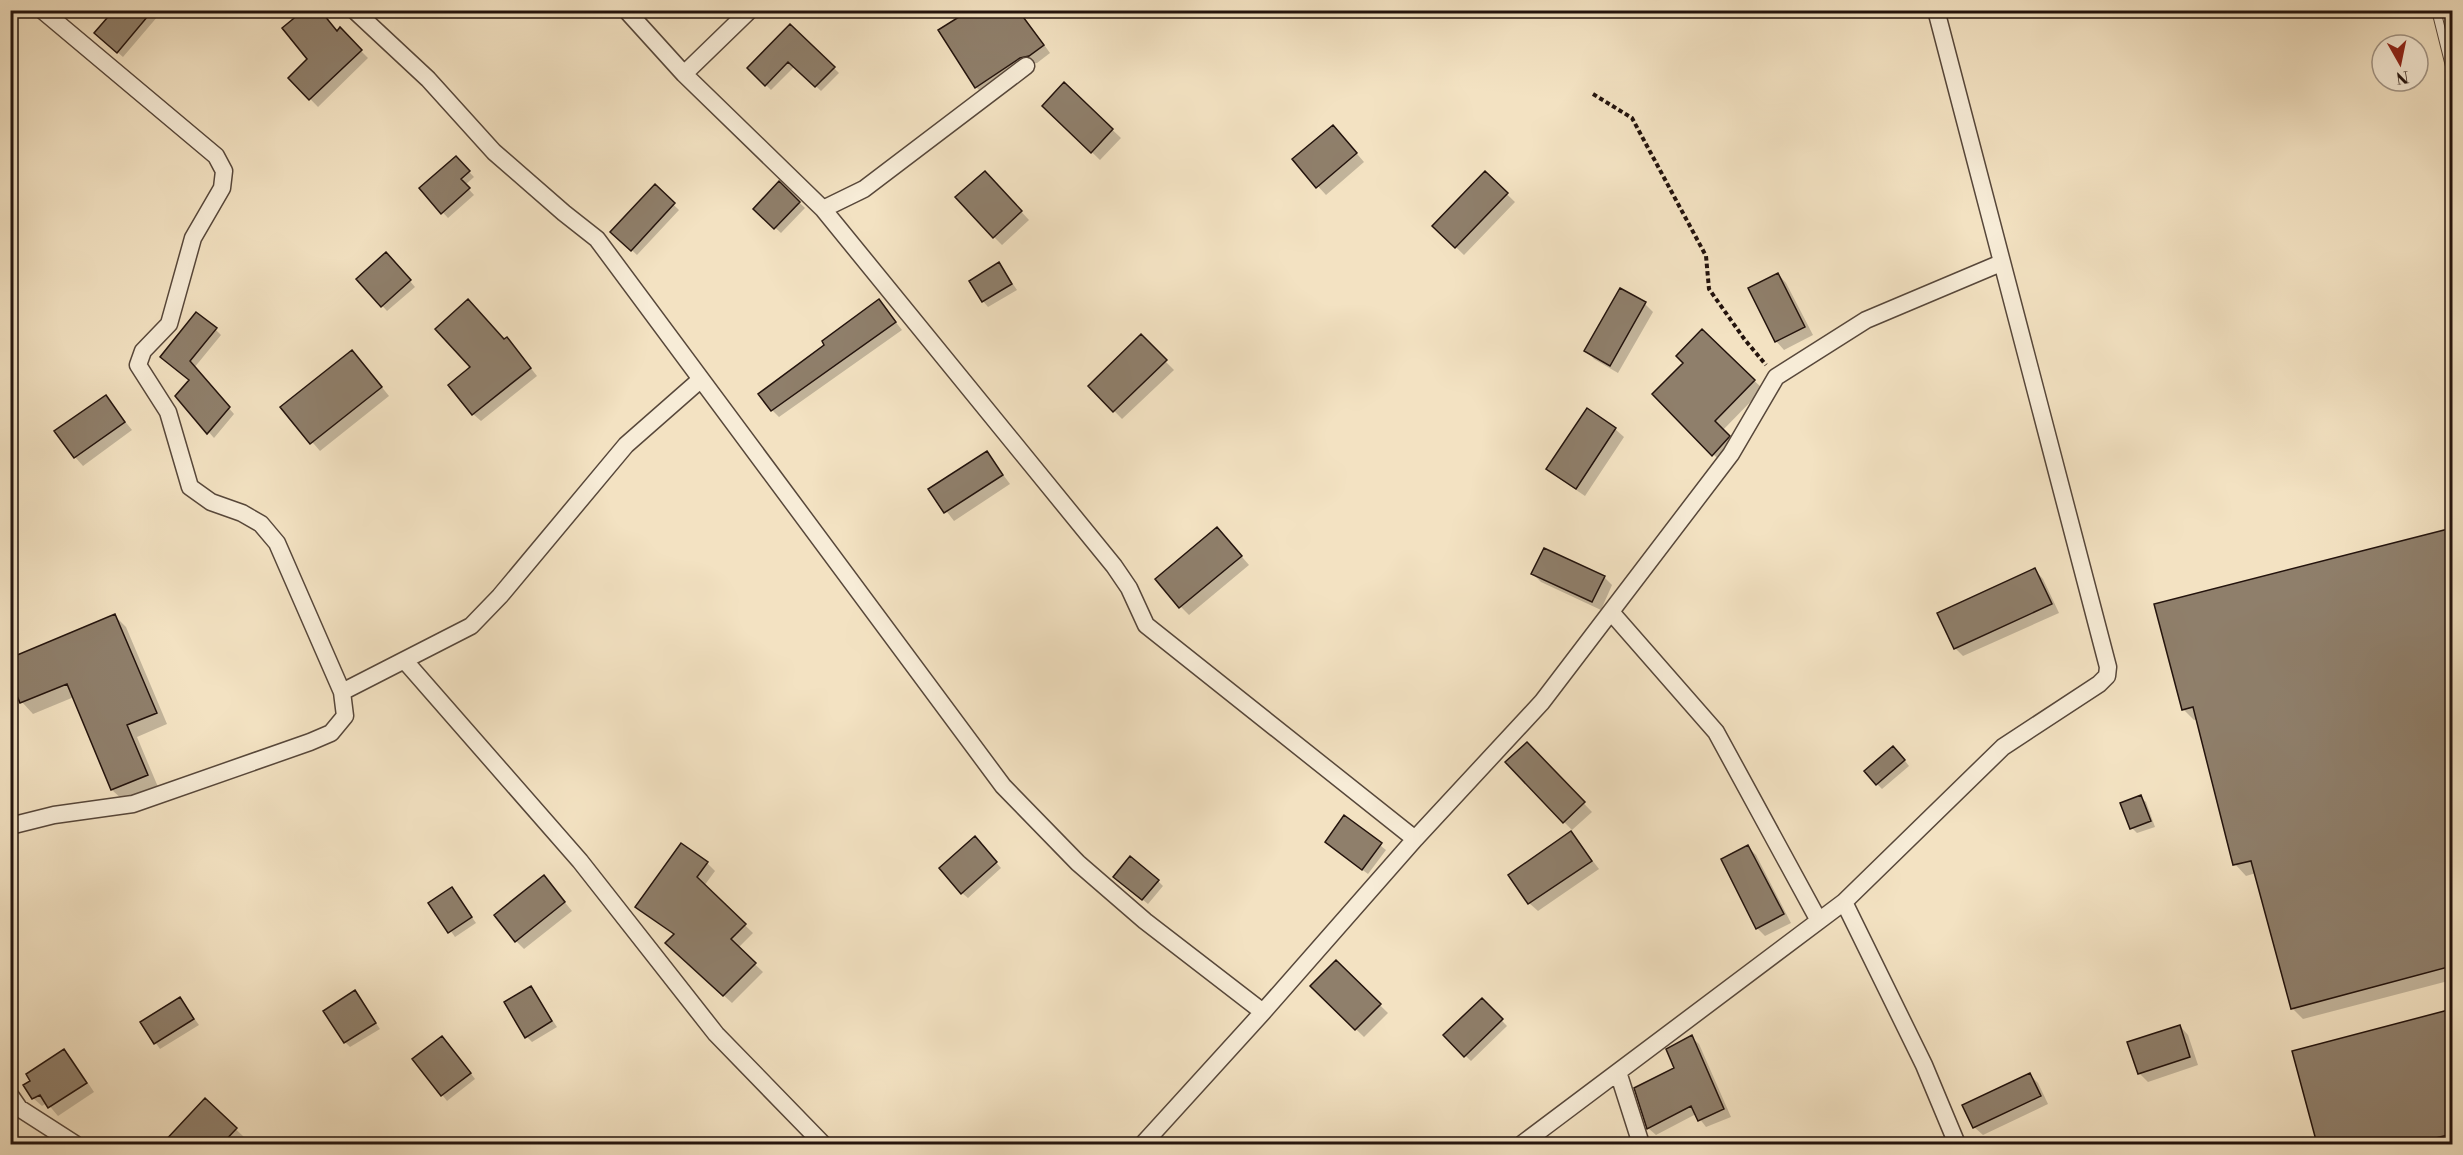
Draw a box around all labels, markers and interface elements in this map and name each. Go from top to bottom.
north arrow [2370,33,2430,93]
text: N [2394,66,2410,88]

